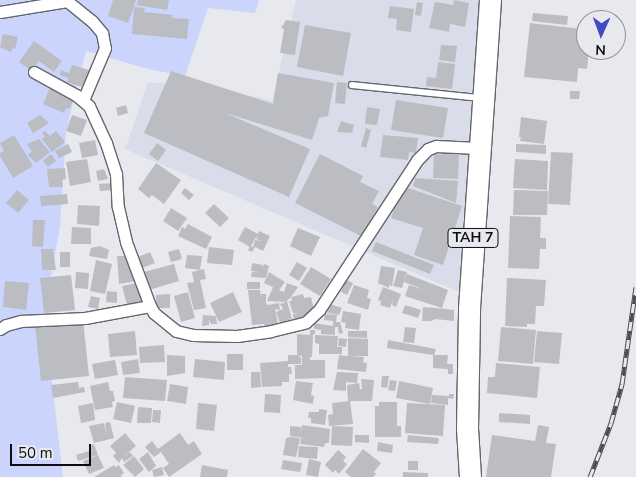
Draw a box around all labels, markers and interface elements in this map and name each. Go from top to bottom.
north arrow [576,10,626,60]
text: N [595,40,606,59]
road number: TAH 7 [447,227,499,250]
scale bar [12,434,94,466]
text: 50 m [18,443,53,463]

